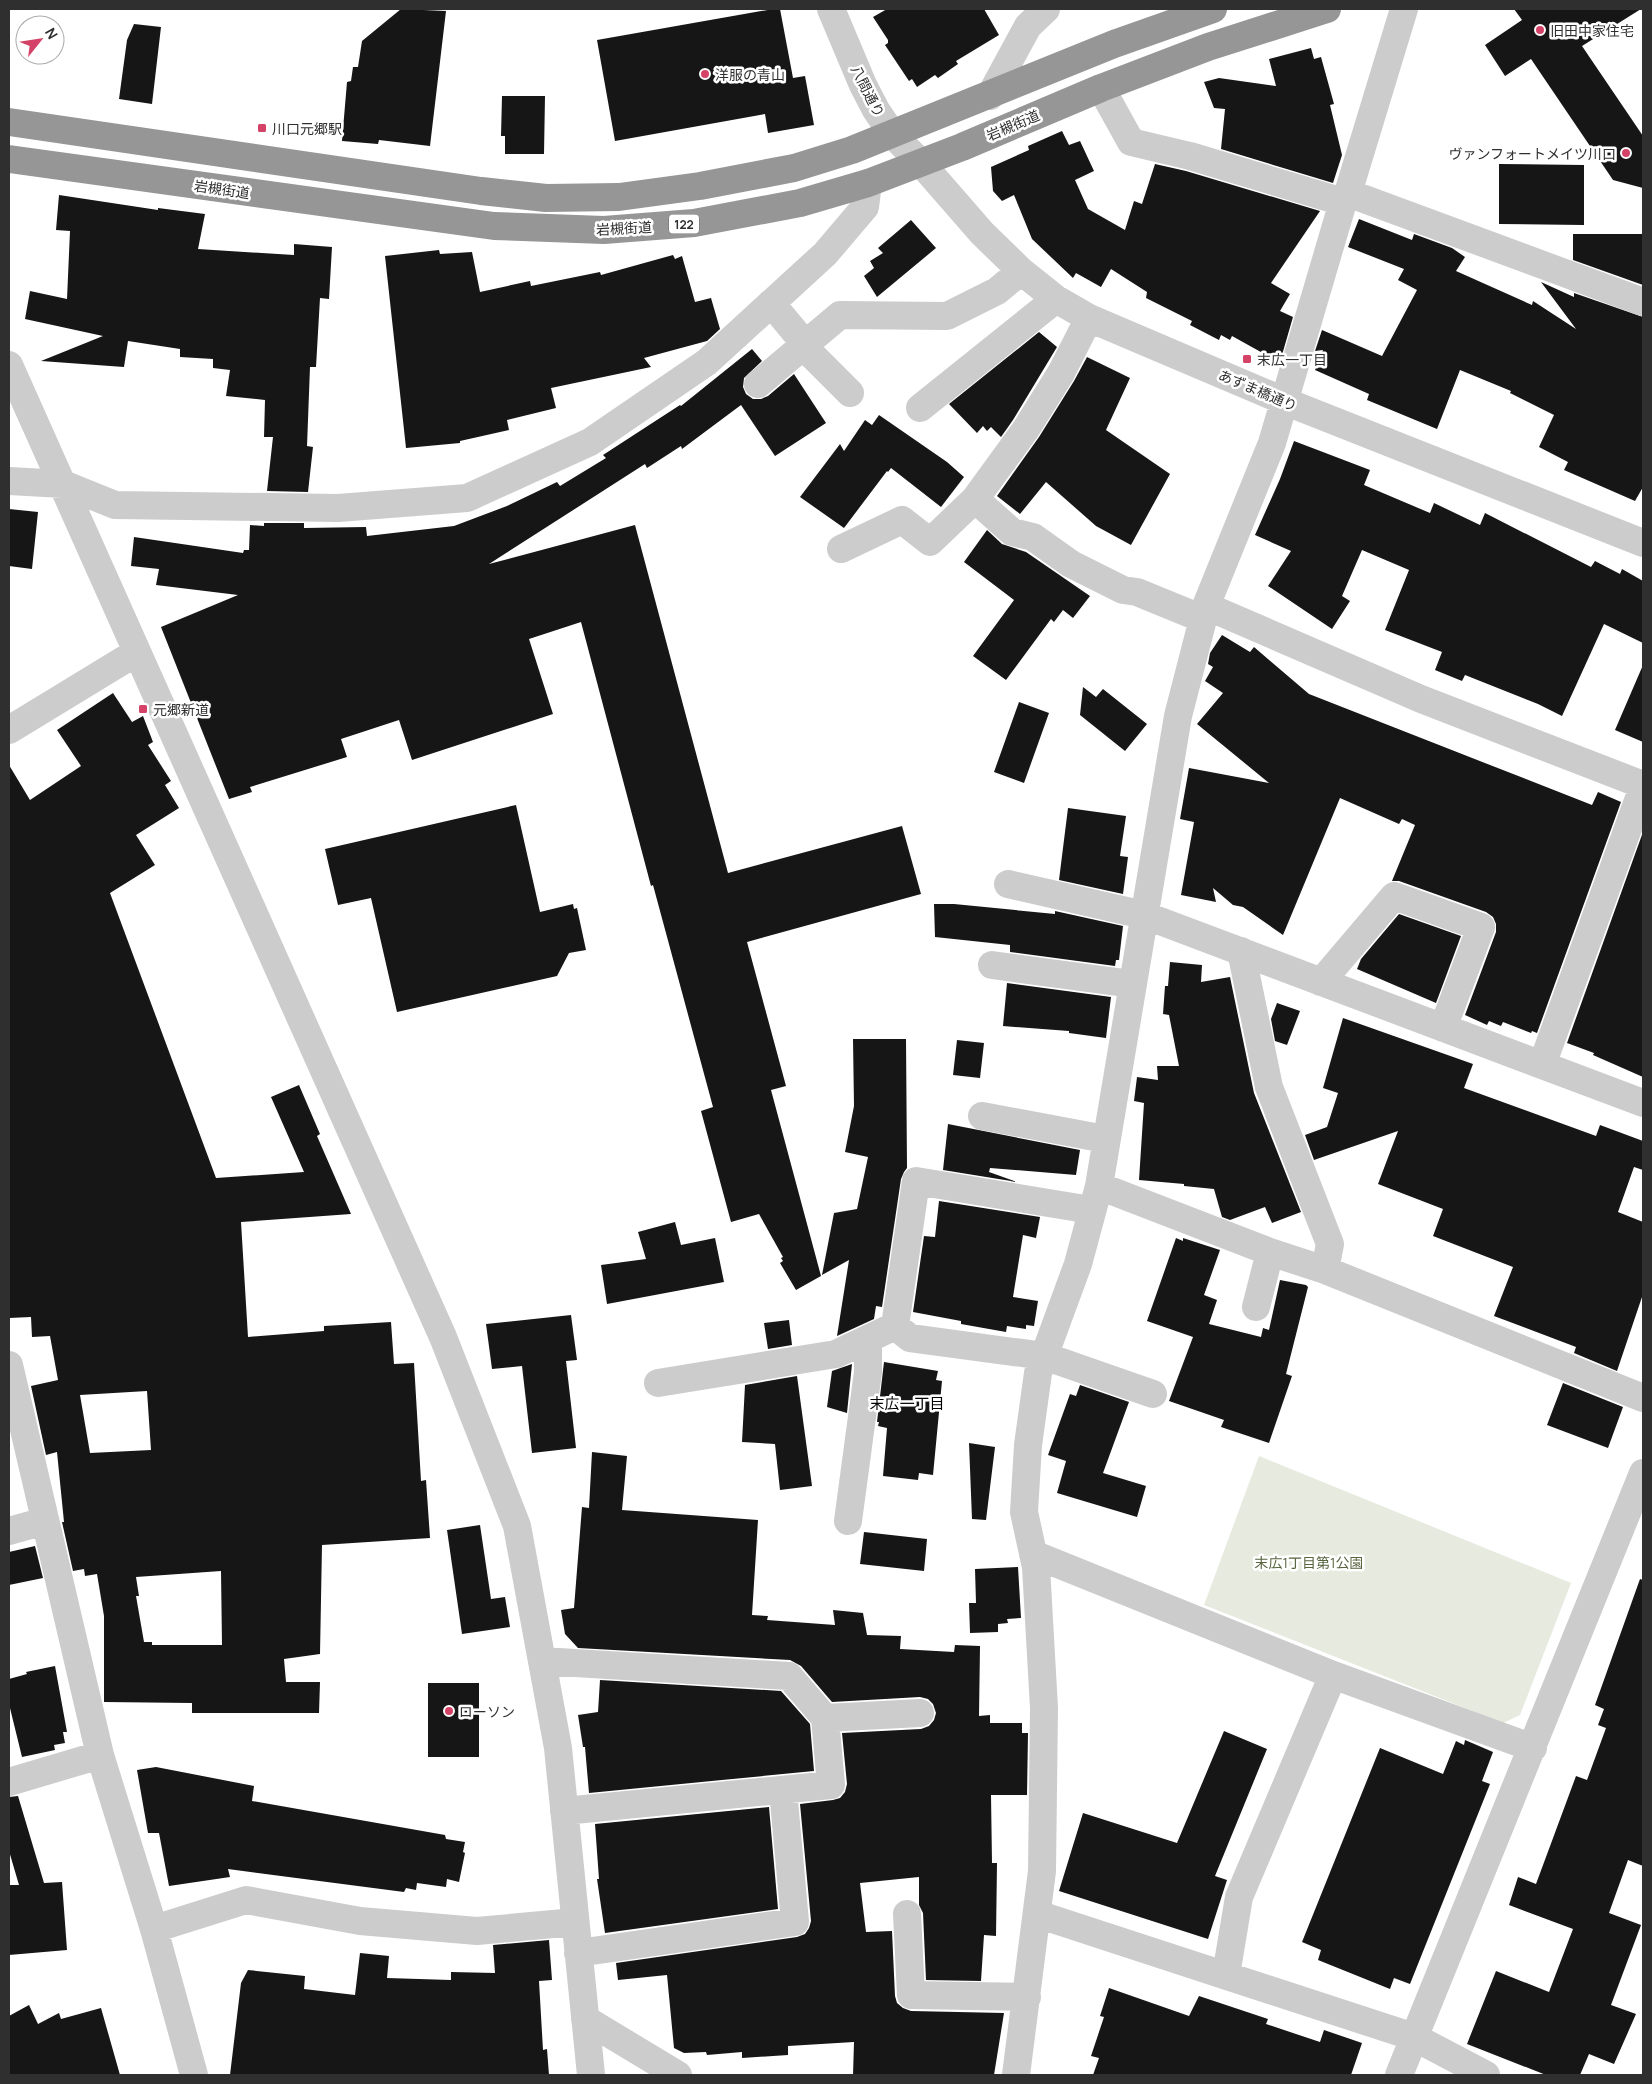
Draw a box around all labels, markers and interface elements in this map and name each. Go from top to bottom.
north arrow [15,15,65,65]
place label: 旧田中家住宅 [1550,21,1634,40]
text: N [41,24,62,42]
marker: 旧田中家住宅 [1534,24,1546,36]
street label: 八間通り [847,62,889,120]
place label: 洋服の青山 [715,65,785,84]
marker: 洋服の青山 [699,68,711,80]
street label: 岩槻街道 [984,105,1042,145]
place label: 川口元郷駅 [272,119,342,138]
marker: 川口元郷駅 [256,122,268,134]
place label: ヴァンフォートメイツ川口 [1448,144,1616,163]
marker: ヴァンフォートメイツ川口 [1620,147,1632,159]
street label: 岩槻街道 [193,176,251,202]
road number: 122 [669,214,699,233]
street label: 岩槻街道 [596,217,652,239]
place label: 末広一丁目 [1257,350,1327,369]
marker: 末広一丁目 [1241,353,1253,365]
street label: あずま橋通り [1216,365,1300,415]
place label: 元郷新道 [153,700,209,719]
marker: 元郷新道 [137,703,149,715]
district label: 末広一丁目 [869,1393,945,1414]
park label: 末広1丁目第1公園 [1255,1553,1363,1572]
place label: ローソン [459,1702,515,1721]
marker: ローソン [443,1705,455,1717]

